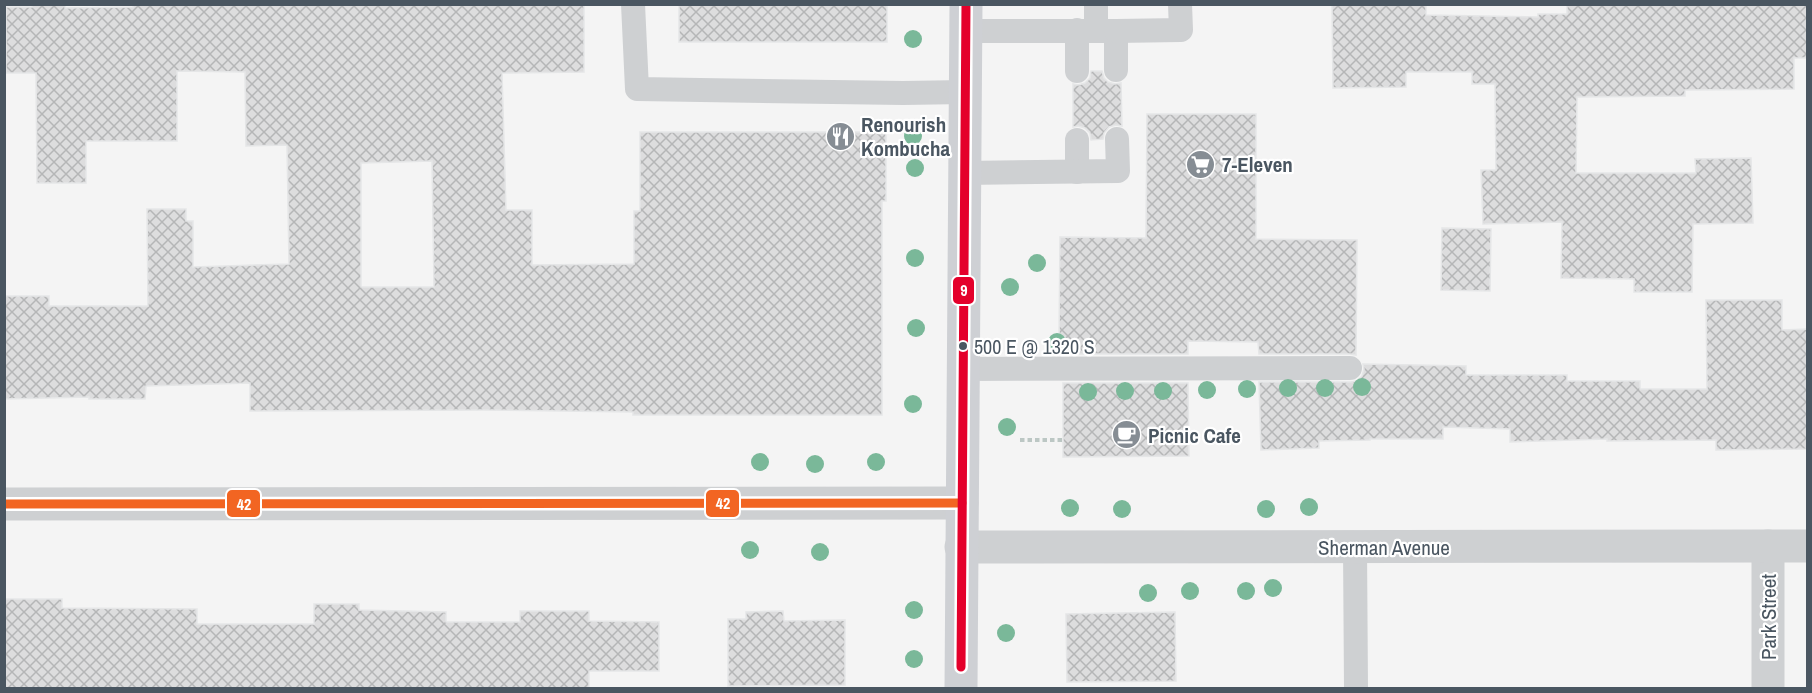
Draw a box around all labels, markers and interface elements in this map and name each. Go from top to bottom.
place label: Renourish Kombucha [861,110,950,163]
restaurant icon: Renourish Kombucha [824,120,856,152]
supermarket icon: 7-Eleven [1185,148,1217,180]
place label: 7-Eleven [1222,150,1293,179]
line badge: 9 [952,276,975,305]
text: 9 [960,279,968,301]
place label: 500 E @ 1320 S [974,333,1095,360]
marker: 500 E @ 1320 S [957,340,969,352]
cafe icon: Picnic Cafe [1111,419,1143,451]
place label: Picnic Cafe [1148,421,1241,450]
line badge: 42 [226,489,261,518]
line badge: 42 [705,489,740,518]
text: 42 [716,492,730,514]
text: 42 [237,493,251,515]
street label: Sherman Avenue [1318,533,1450,562]
street label: Park Street [1754,574,1783,660]

